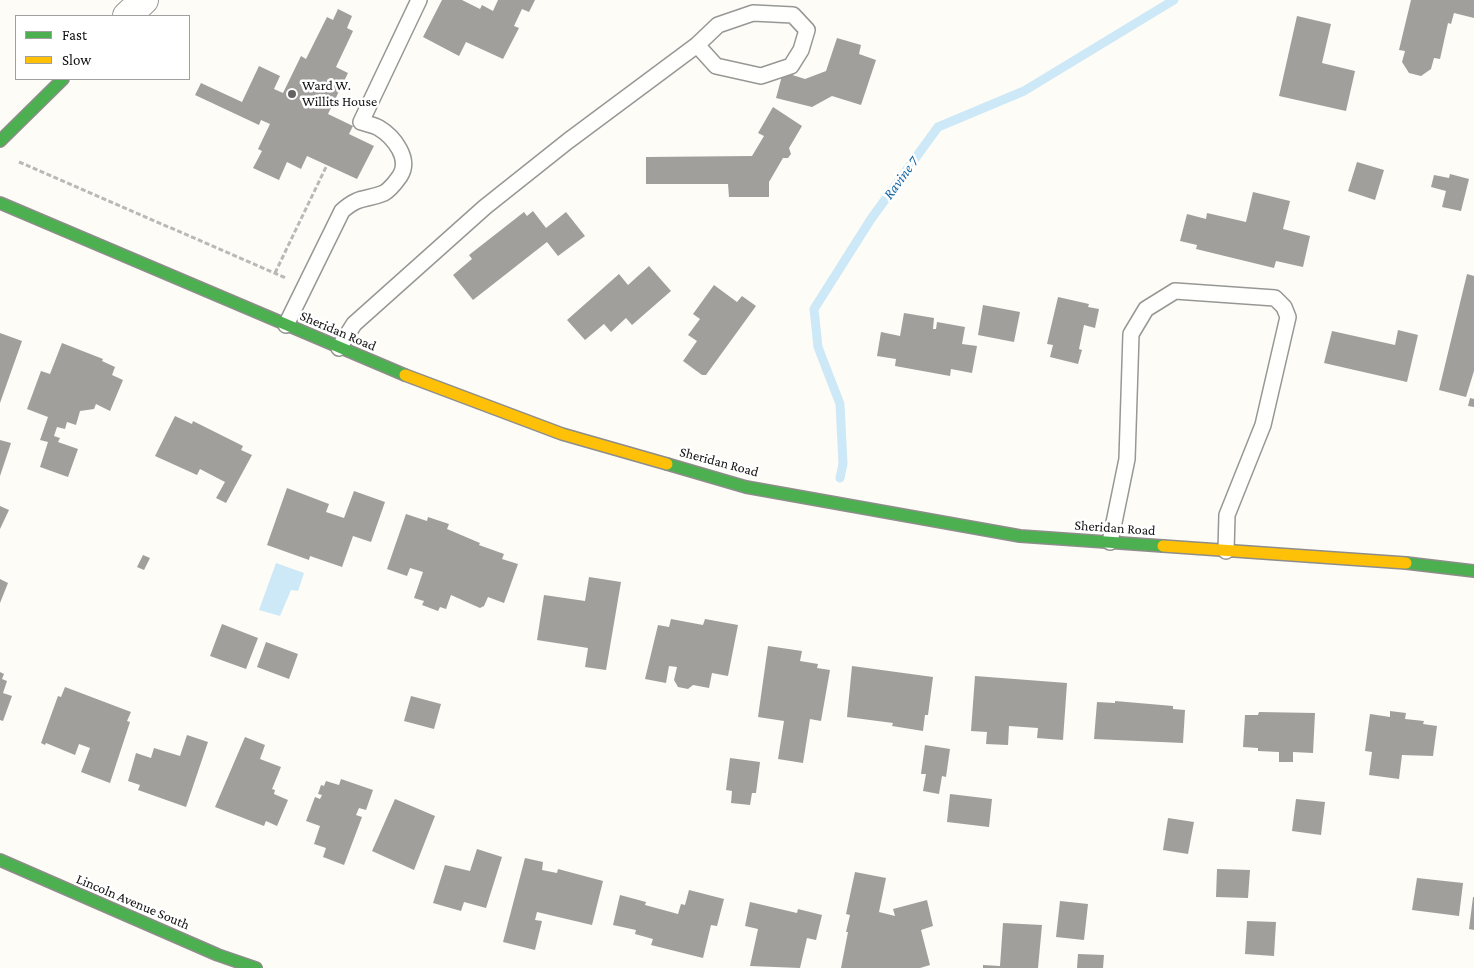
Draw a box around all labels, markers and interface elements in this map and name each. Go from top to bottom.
legend [15,15,190,80]
text: Fast [62,27,87,43]
text: Slow [62,52,91,68]
place label: Ward W. Willits House [302,78,377,110]
marker: Ward W. Willits House [286,88,298,100]
water label: Ravine 7 [879,153,923,203]
street label: Sheridan Road [297,307,379,355]
street label: Sheridan Road [678,443,760,481]
street label: Sheridan Road [1074,517,1156,539]
street label: Lincoln Avenue South [74,871,192,933]

